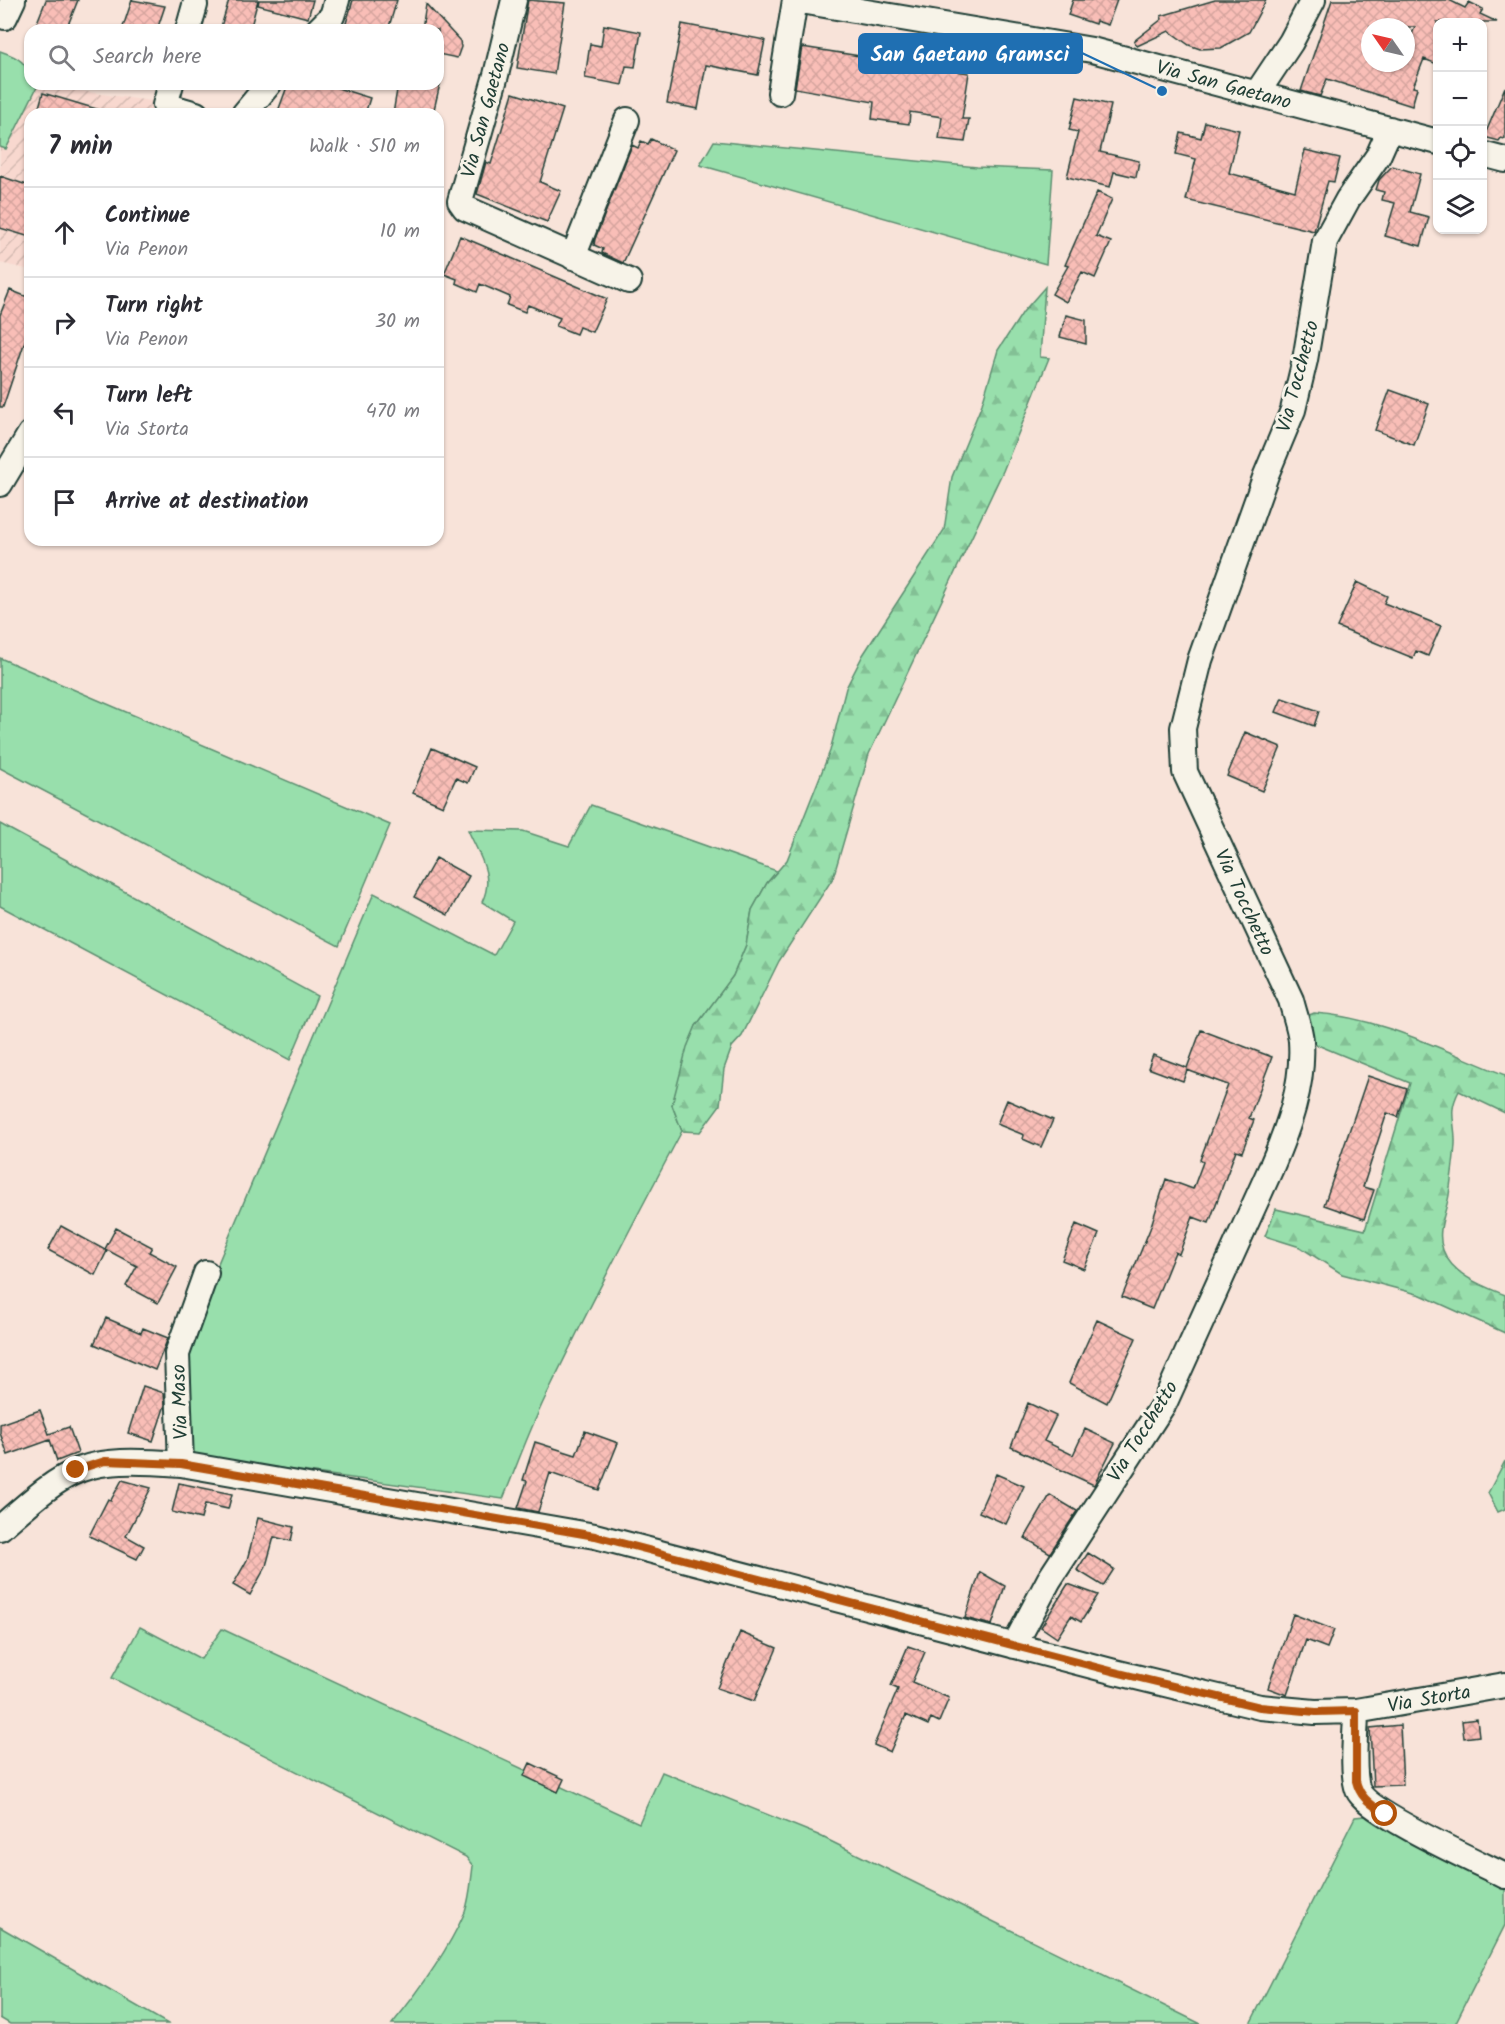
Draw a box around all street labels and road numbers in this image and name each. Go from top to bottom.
street label: Via San Gaetano [453,39,520,182]
street label: Via San Gaetano [1152,52,1295,119]
street label: Via Tocchetto [1269,317,1329,436]
street label: Via Tocchetto [1204,844,1282,962]
street label: Via Maso [164,1364,198,1440]
street label: Via Tocchetto [1100,1375,1188,1489]
street label: Via Storta [1385,1677,1473,1723]

